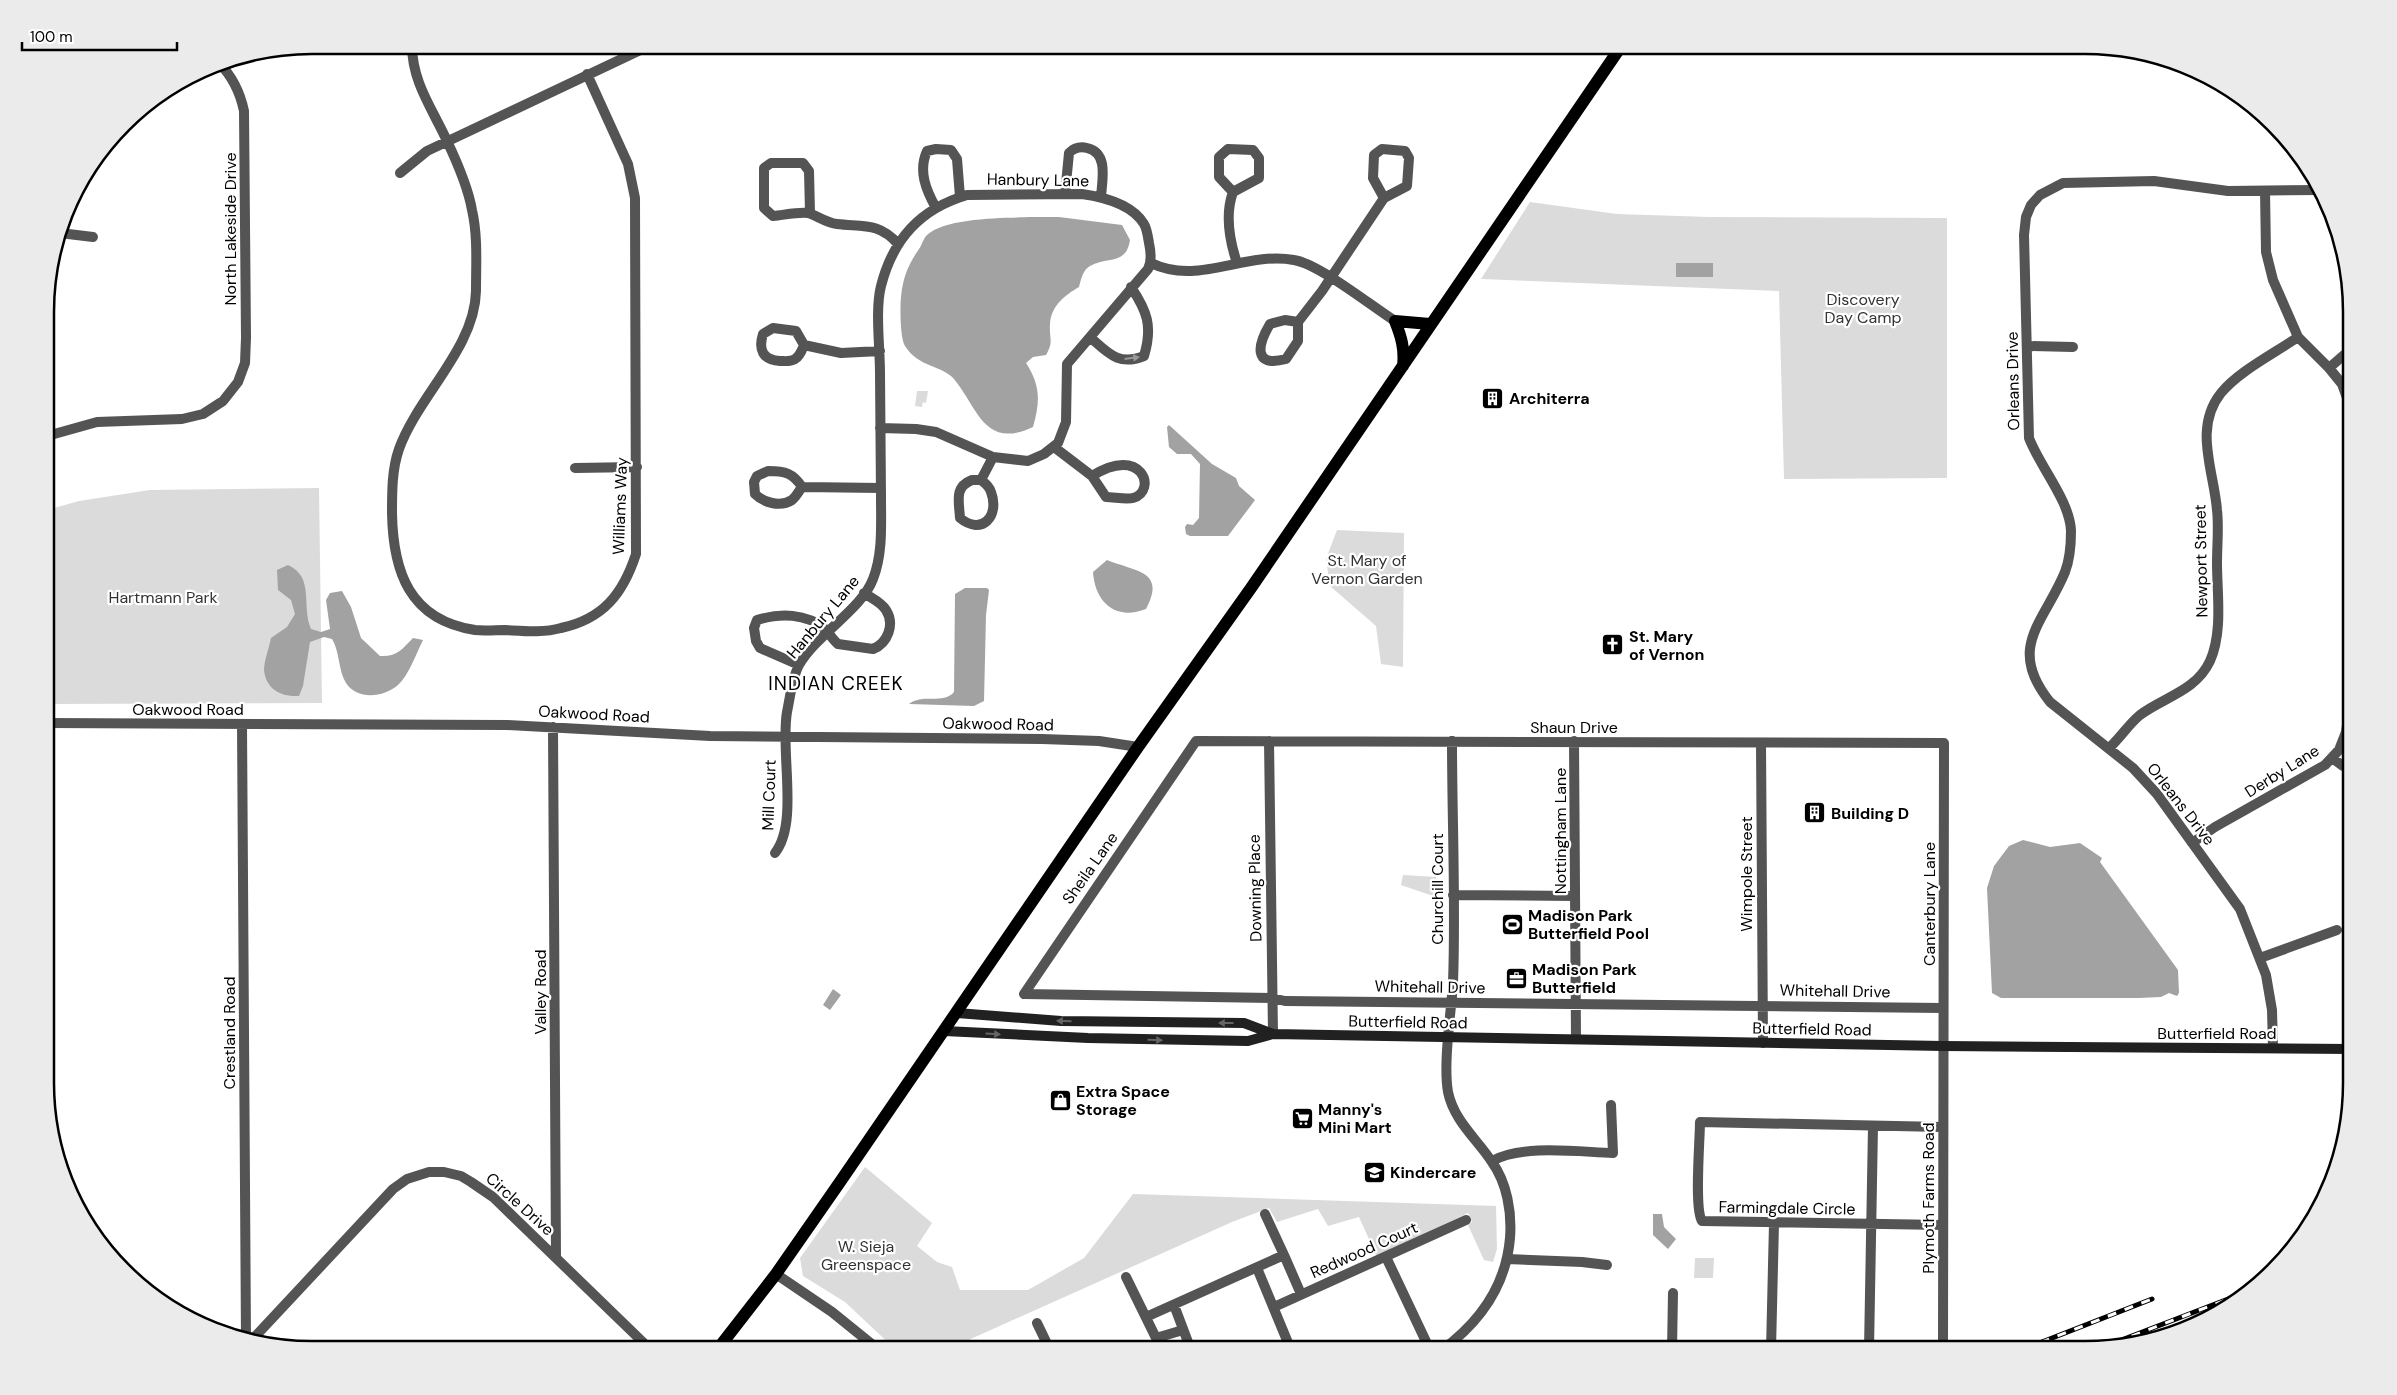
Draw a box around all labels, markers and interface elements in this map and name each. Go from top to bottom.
scale bar [22,20,178,52]
text: 100 m [30,27,73,47]
street label: North Lakeside Drive [220,152,241,306]
street label: Hanbury Lane [987,169,1089,191]
park label: Discovery Day Camp [1824,289,1902,328]
street label: Orleans Drive [2002,331,2024,431]
one-way arrow [1124,354,1140,362]
building icon: Architerra [1481,386,1505,410]
place label: Architerra [1509,388,1590,409]
street label: Williams Way [608,457,632,555]
street label: Newport Street [2190,504,2212,618]
park label: St. Mary of Vernon Garden [1311,550,1423,589]
street label: Hanbury Lane [782,571,864,663]
park label: Hartmann Park [109,587,217,608]
place label: St. Mary of Vernon [1629,626,1704,665]
church icon: St. Mary of Vernon [1601,633,1625,657]
district label: INDIAN CREEK [768,671,904,696]
street label: Oakwood Road [132,699,244,720]
street label: Oakwood Road [538,701,650,727]
street label: Oakwood Road [942,713,1054,735]
street label: Shaun Drive [1530,717,1618,738]
street label: Derby Lane [2241,740,2323,802]
street label: Mill Court [757,759,781,831]
street label: Orleans Drive [2142,759,2220,849]
street label: Nottingham Lane [1550,768,1571,894]
building icon: Building D [1803,801,1827,825]
place label: Building D [1831,803,1909,824]
street label: Wimpole Street [1736,816,1757,932]
street label: Sheila Lane [1057,828,1123,908]
street label: Churchill Court [1427,833,1448,945]
street label: Downing Place [1244,834,1266,942]
street label: Canterbury Lane [1919,842,1940,966]
place label: Madison Park Butterfield Pool [1528,905,1649,944]
sports icon: Madison Park Butterfield Pool [1500,912,1524,936]
street label: Valley Road [530,950,551,1034]
place label: Madison Park Butterfield [1532,959,1638,998]
office icon: Madison Park Butterfield [1504,966,1528,990]
street label: Crestland Road [219,976,240,1090]
street label: Whitehall Drive [1374,976,1486,998]
street label: Whitehall Drive [1779,980,1891,1002]
street label: Butterfield Road [1348,1010,1468,1034]
one-way arrow [1055,1017,1071,1025]
street label: Butterfield Road [1752,1017,1872,1041]
one-way arrow [1218,1019,1234,1027]
street label: Butterfield Road [2157,1023,2277,1044]
one-way arrow [985,1030,1001,1038]
one-way arrow [1148,1036,1164,1044]
place label: Extra Space Storage [1076,1081,1170,1120]
shop icon: Extra Space Storage [1048,1088,1072,1112]
place label: Manny's Mini Mart [1318,1099,1392,1138]
supermarket icon: Manny's Mini Mart [1290,1106,1314,1130]
street label: Plymoth Farms Road [1918,1122,1939,1274]
school or university icon: Kindercare [1362,1160,1386,1184]
place label: Kindercare [1390,1162,1476,1183]
street label: Circle Drive [481,1168,559,1240]
street label: Farmingdale Circle [1718,1196,1856,1220]
street label: Redwood Court [1307,1217,1421,1283]
park label: W. Sieja Greenspace [821,1236,911,1275]

